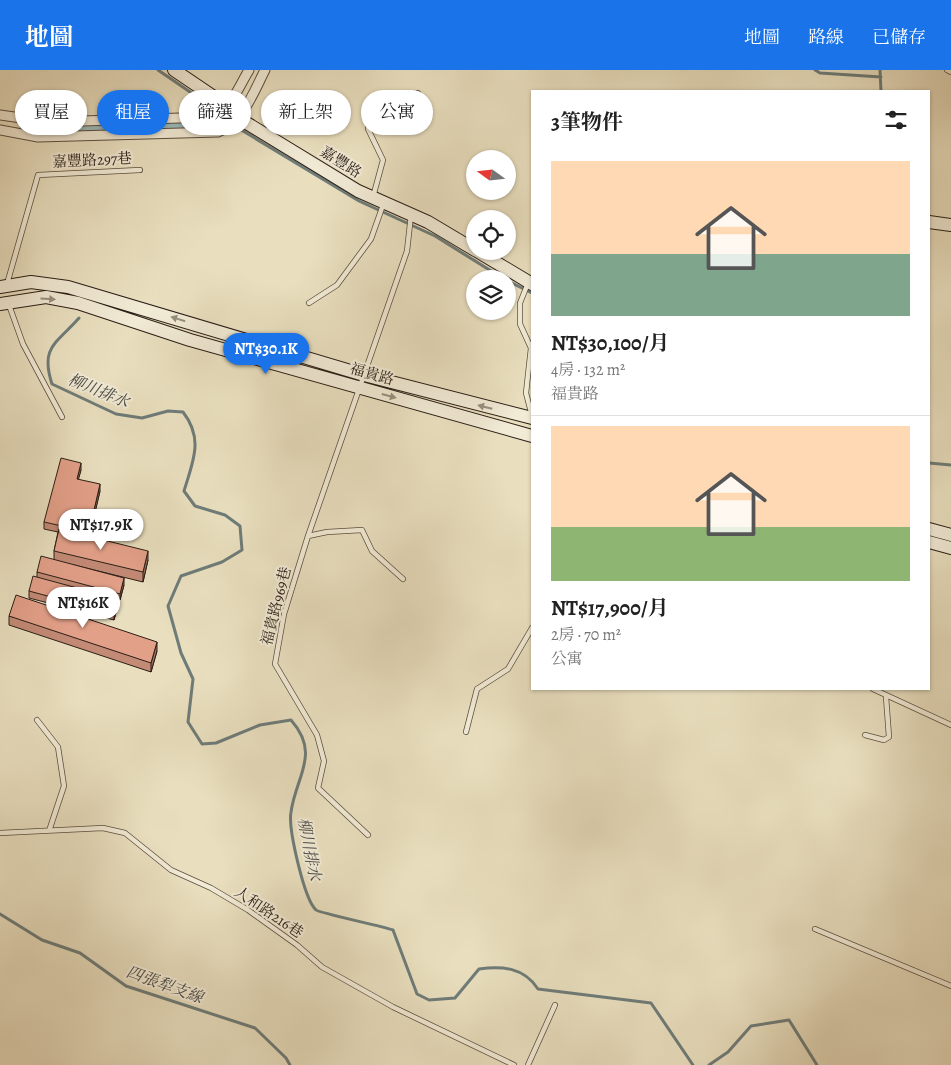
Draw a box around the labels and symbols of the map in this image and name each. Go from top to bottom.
street label: 嘉豐路 [317,142,365,182]
street label: 嘉豐路297巷 [51,148,133,172]
north arrow [466,150,516,200]
one-way arrow [41,295,57,303]
one-way arrow [170,314,185,322]
pin: NT$30.1K [214,332,318,375]
street label: 福貴路 [348,358,396,390]
water label: 柳川排水 [65,369,134,414]
one-way arrow [382,392,397,400]
one-way arrow [478,403,493,411]
pin: NT$17.9K [49,508,153,551]
street label: 福貴路969巷 [257,564,295,648]
pin: NT$16K [42,586,124,629]
water label: 柳川排水 [292,816,326,885]
street label: 人和路216巷 [231,882,307,942]
water label: 四張犁支線 [123,961,208,1010]

